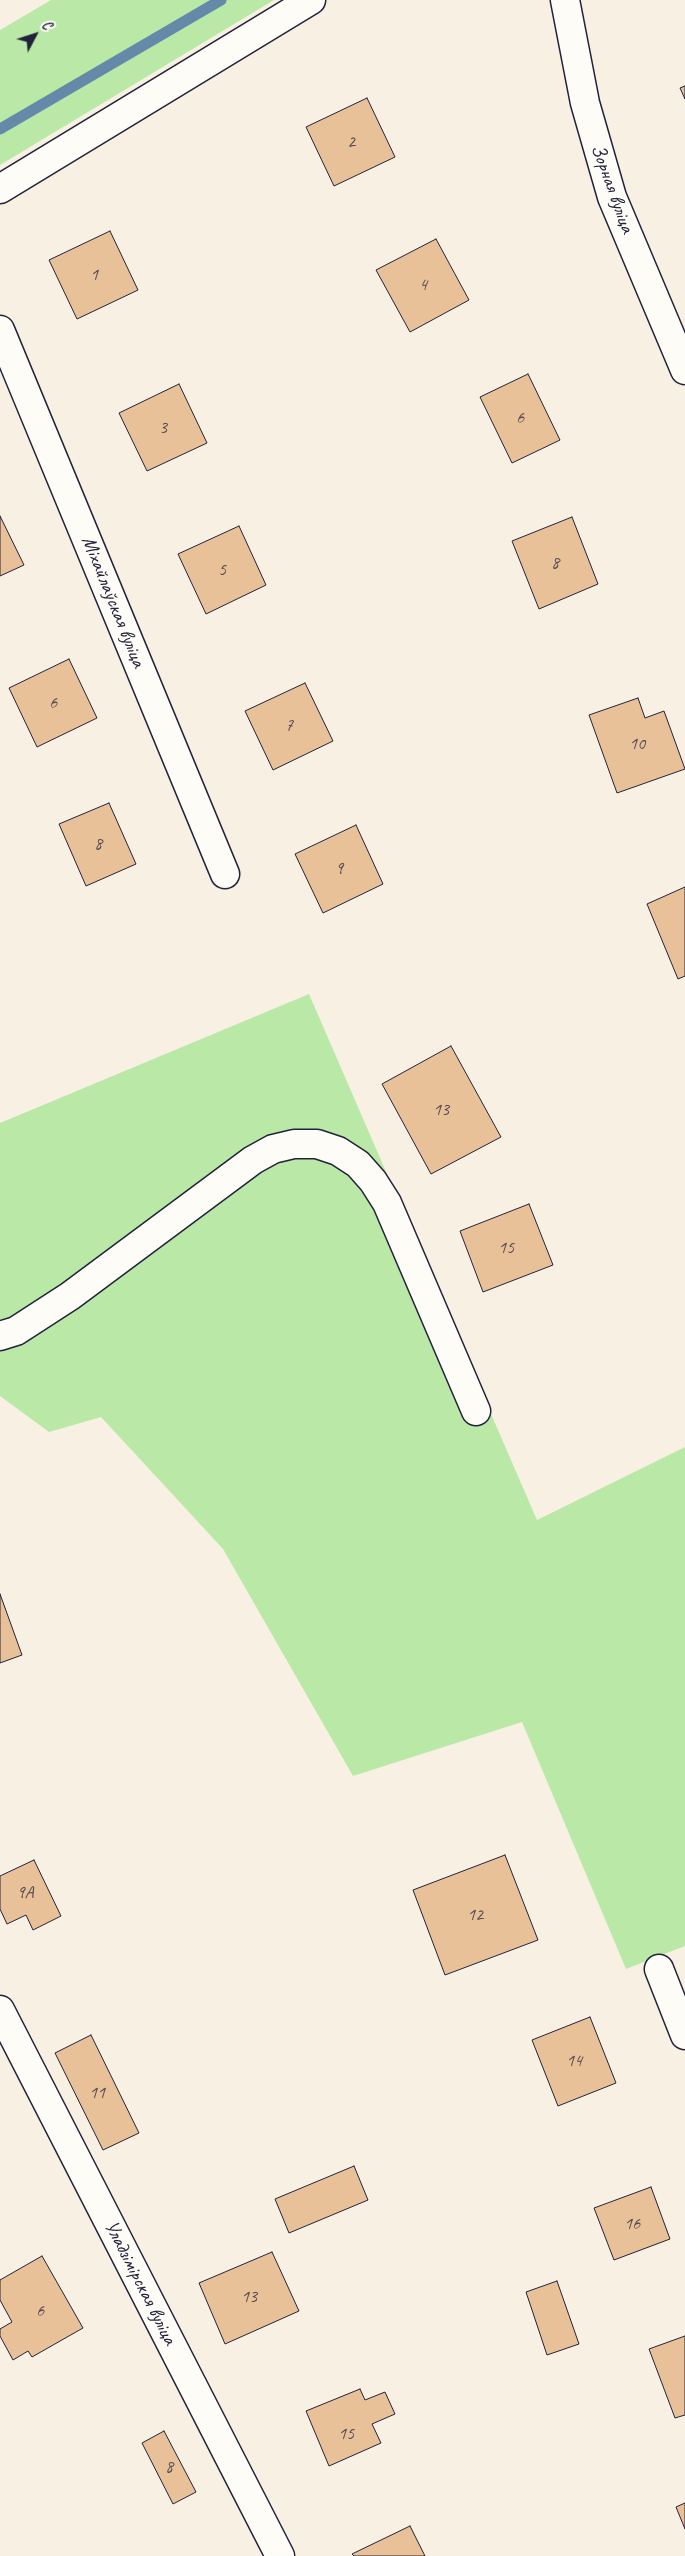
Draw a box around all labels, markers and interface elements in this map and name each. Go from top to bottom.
north arrow [10,10,60,60]
text: С [38,17,56,33]
house number: 2 [347,131,355,153]
street label: Зорная вуліца [585,141,639,237]
house number: 1 [90,264,98,286]
house number: 4 [419,274,427,296]
house number: 6 [516,407,524,429]
house number: 3 [159,417,167,439]
street label: Міхайлаўская вуліца [76,533,150,671]
house number: 8 [551,552,559,574]
house number: 5 [218,559,226,581]
house number: 6 [49,692,57,714]
house number: 7 [285,715,293,737]
house number: 10 [629,733,645,755]
house number: 8 [94,833,102,855]
house number: 9 [335,858,343,880]
house number: 13 [433,1099,449,1121]
house number: 15 [498,1237,514,1259]
house number: 9А [16,1882,34,1904]
house number: 12 [467,1904,483,1926]
house number: 14 [566,2050,582,2072]
house number: 11 [89,2082,105,2104]
house number: 16 [624,2213,640,2235]
street label: Уладзімірская вуліца [98,2217,182,2349]
house number: 13 [241,2286,257,2308]
house number: 6 [36,2300,44,2322]
house number: 15 [338,2423,354,2445]
house number: 8 [165,2456,173,2478]

